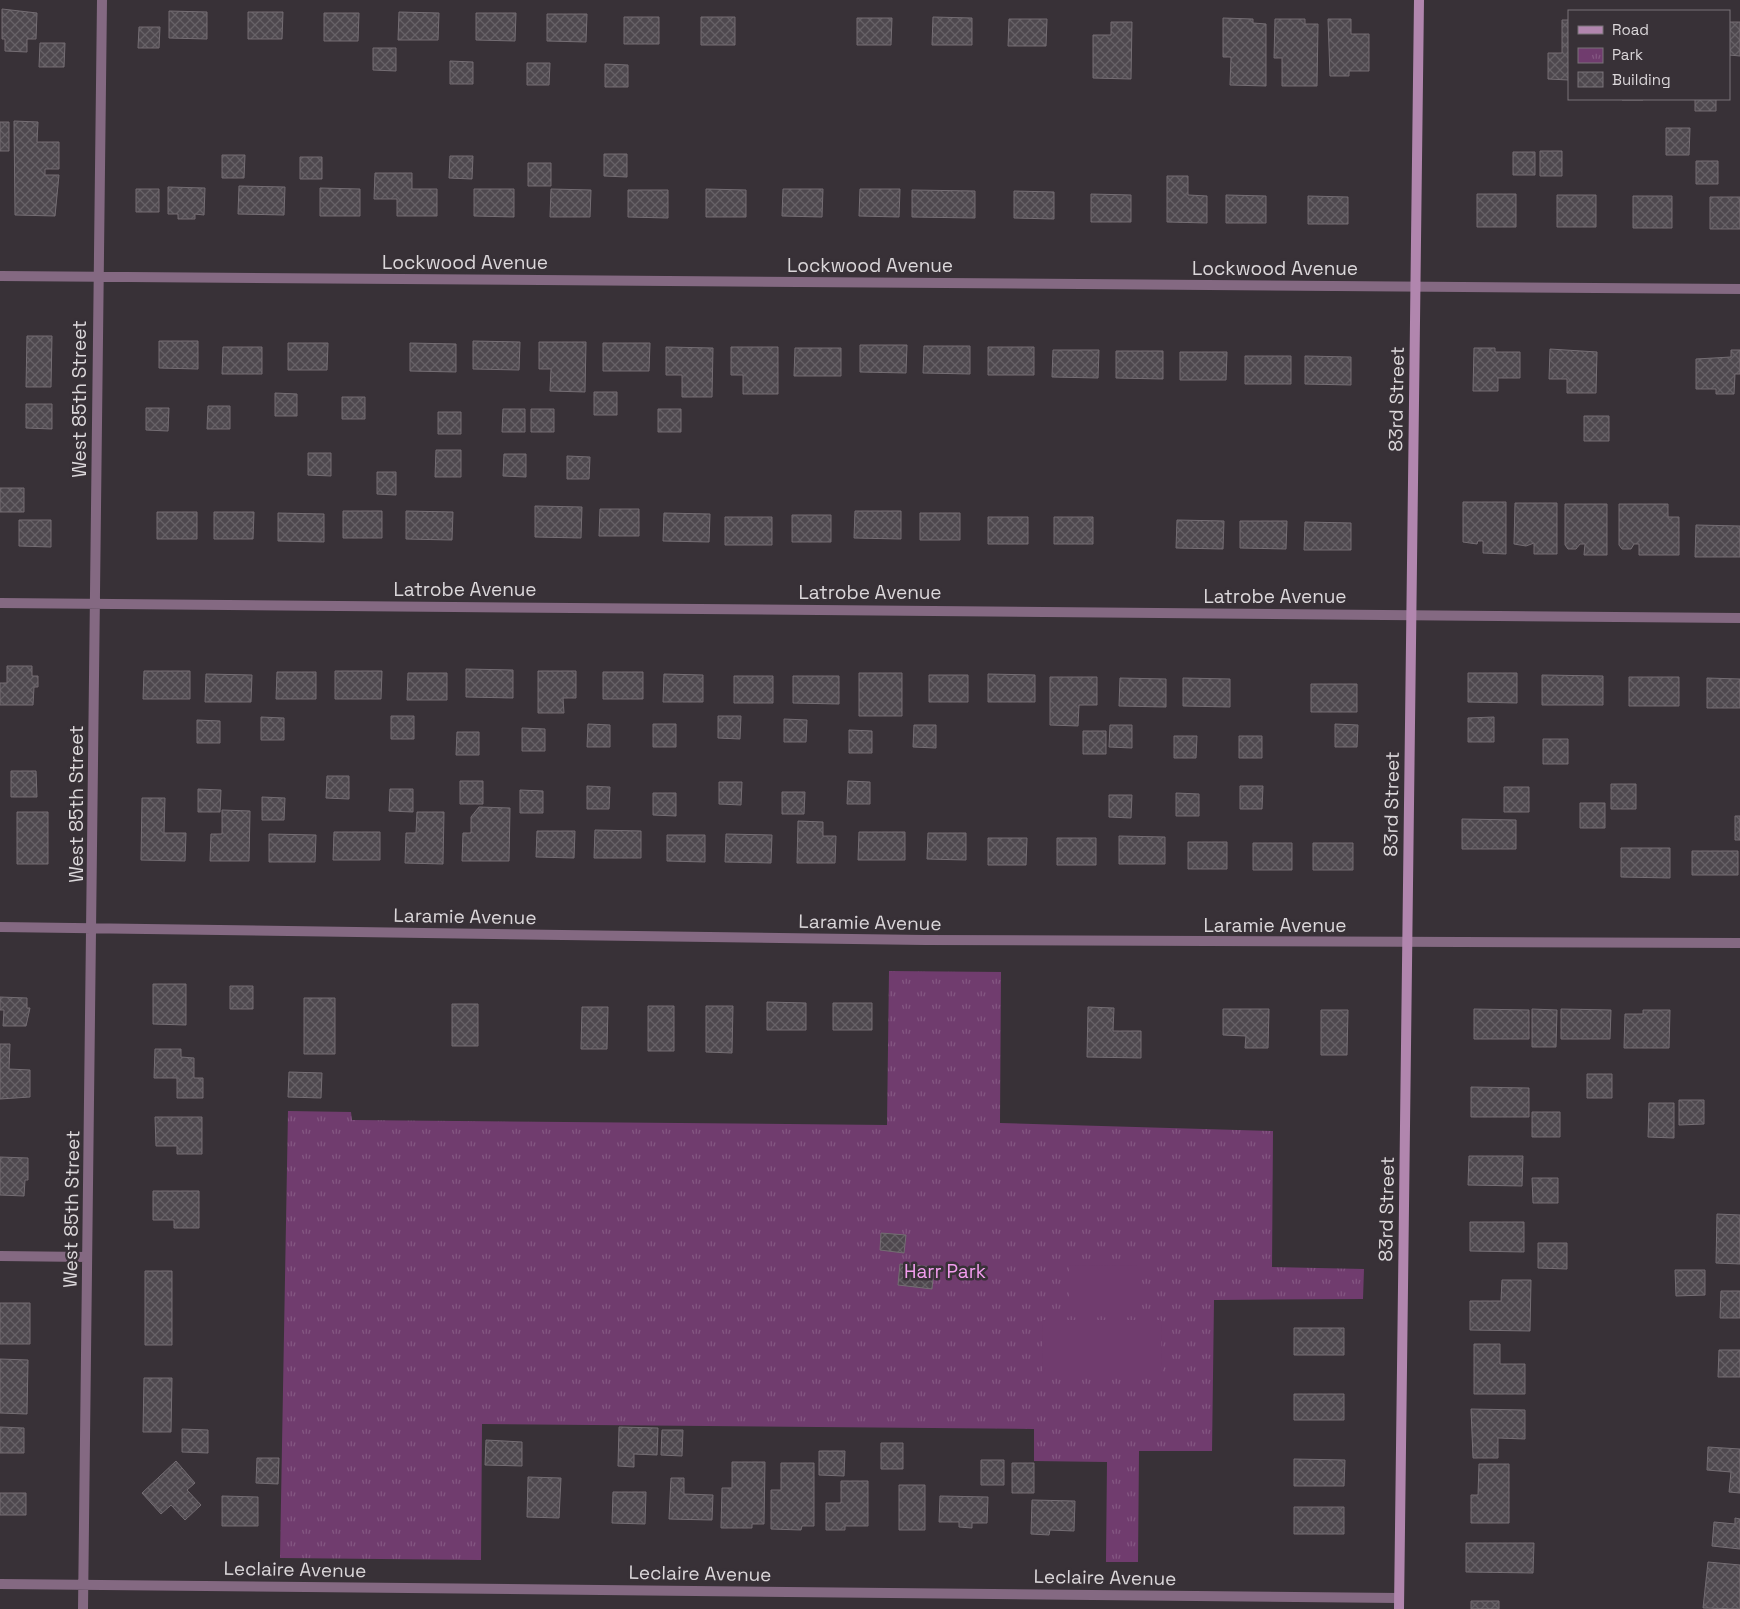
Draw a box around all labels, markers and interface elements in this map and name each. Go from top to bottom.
legend [1568,10,1730,100]
text: Road [1612,20,1649,39]
text: Park [1612,45,1643,64]
text: Building [1612,70,1671,89]
street label: Lockwood Avenue [382,250,548,275]
street label: Lockwood Avenue [787,253,953,278]
street label: Lockwood Avenue [1192,256,1358,281]
street label: West 85th Street [67,320,92,478]
street label: 83rd Street [1383,346,1410,452]
street label: Latrobe Avenue [393,577,537,602]
street label: Latrobe Avenue [798,580,942,605]
street label: Latrobe Avenue [1203,584,1347,609]
street label: West 85th Street [64,725,89,883]
street label: 83rd Street [1378,751,1405,857]
street label: Laramie Avenue [393,903,537,930]
street label: Laramie Avenue [798,909,942,936]
street label: Laramie Avenue [1203,913,1347,938]
street label: West 85th Street [58,1130,85,1288]
street label: 83rd Street [1373,1156,1400,1262]
park label: Harr Park [904,1259,986,1284]
street label: Leclaire Avenue [223,1556,367,1583]
street label: Leclaire Avenue [628,1560,772,1587]
street label: Leclaire Avenue [1033,1564,1177,1591]

